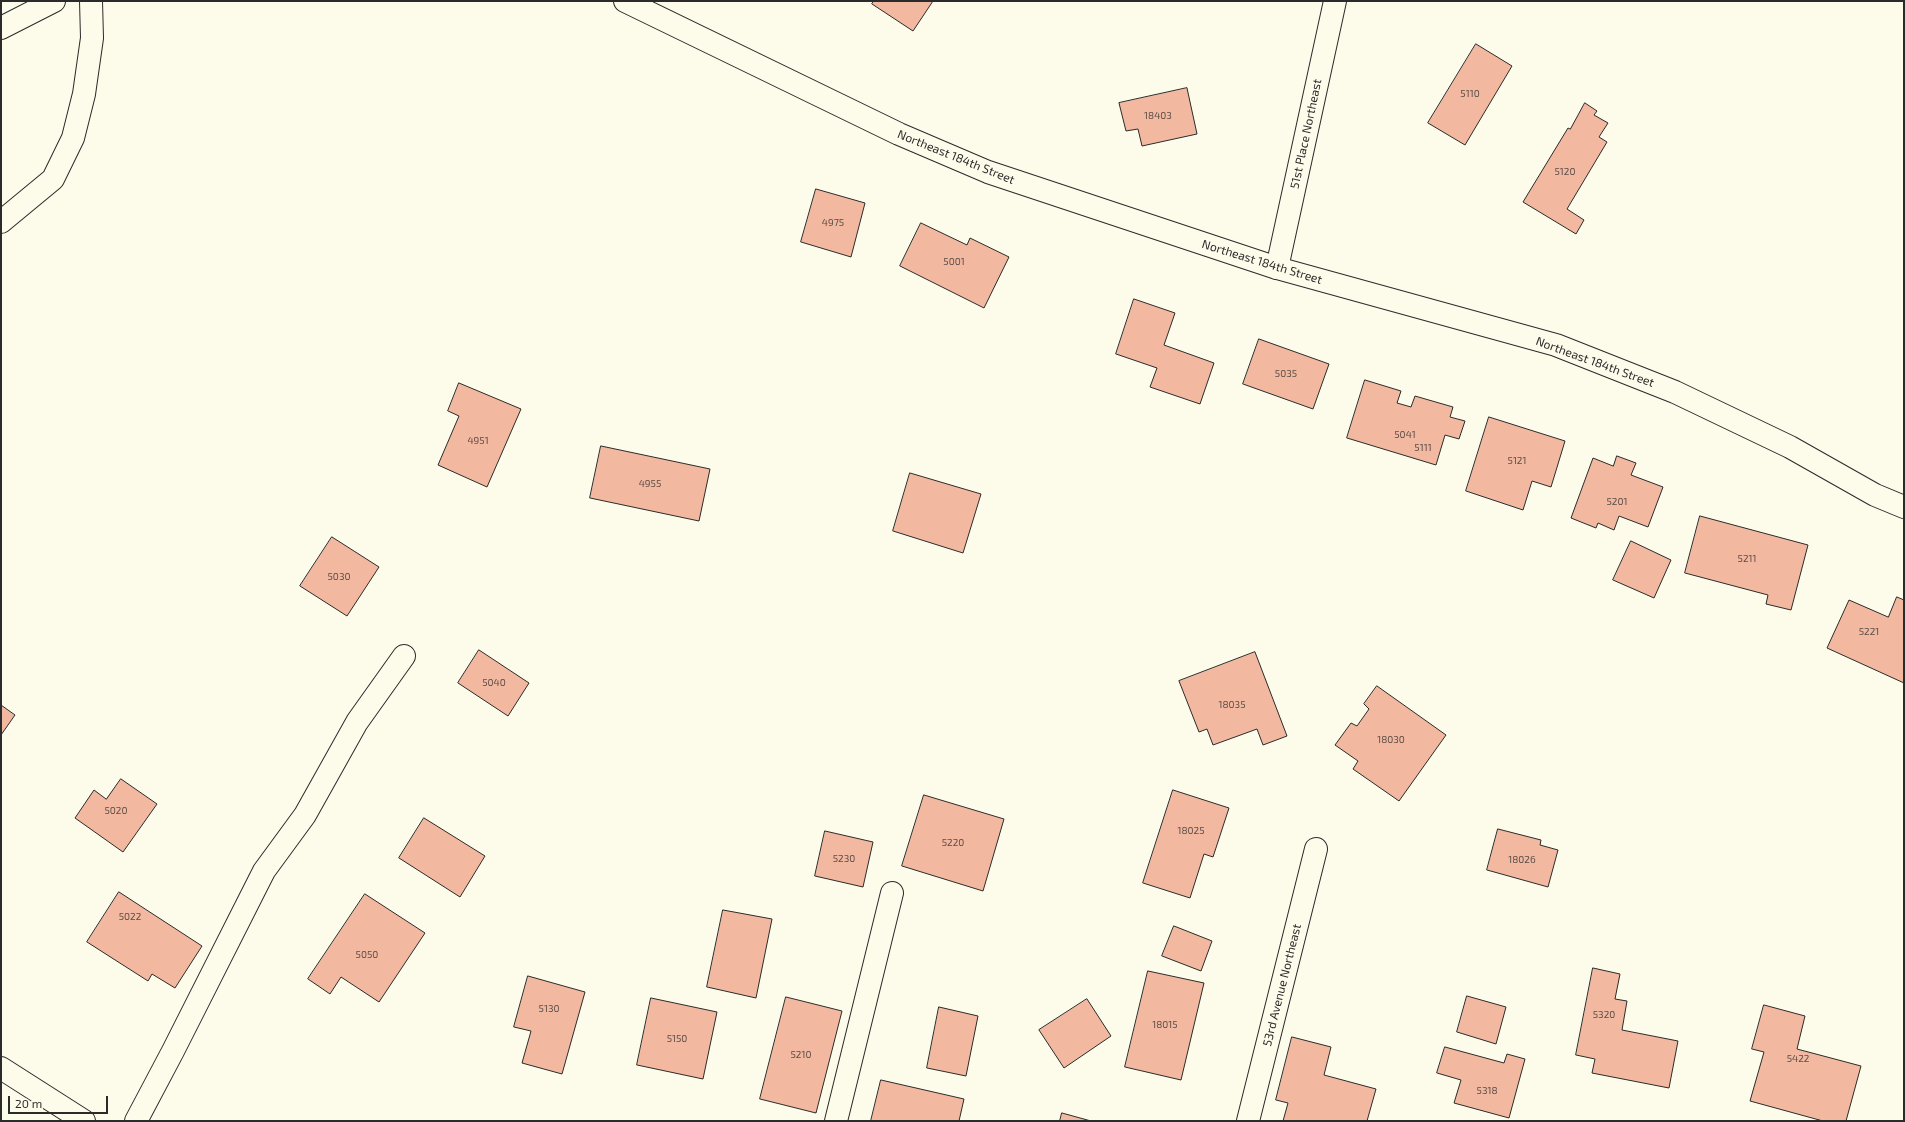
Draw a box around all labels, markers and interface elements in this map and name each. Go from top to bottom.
street label: 51st Place Northeast [1287,78,1325,190]
house number: 5110 [1460,88,1480,100]
house number: 18403 [1144,110,1172,122]
street label: Northeast 184th Street [895,127,1017,187]
house number: 5120 [1555,166,1575,178]
house number: 4975 [822,217,844,229]
street label: Northeast 184th Street [1200,237,1324,287]
house number: 5001 [943,256,965,268]
street label: Northeast 184th Street [1534,334,1656,390]
house number: 5035 [1275,368,1297,380]
house number: 5041 [1394,429,1416,441]
house number: 4951 [467,435,489,447]
house number: 5111 [1414,442,1432,454]
house number: 5121 [1508,455,1526,467]
house number: 4955 [639,478,661,490]
house number: 5201 [1607,496,1627,508]
house number: 5211 [1738,553,1756,565]
house number: 5030 [328,571,350,583]
house number: 5221 [1859,626,1879,638]
house number: 5040 [482,677,506,689]
house number: 18035 [1219,699,1245,711]
house number: 18030 [1377,734,1405,746]
house number: 5020 [104,805,128,817]
house number: 18025 [1177,825,1205,837]
house number: 5220 [942,837,964,849]
house number: 5230 [833,853,855,865]
house number: 18026 [1508,854,1536,866]
house number: 5022 [119,911,141,923]
street label: 53rd Avenue Northeast [1260,922,1304,1048]
house number: 5050 [356,949,378,961]
house number: 5130 [539,1003,559,1015]
house number: 5320 [1593,1009,1615,1021]
house number: 18015 [1152,1019,1178,1031]
house number: 5150 [667,1033,687,1045]
house number: 5210 [791,1049,811,1061]
house number: 5422 [1787,1053,1809,1065]
house number: 5318 [1477,1085,1497,1097]
scale bar [10,1088,110,1114]
text: 20 m [15,1096,42,1110]

